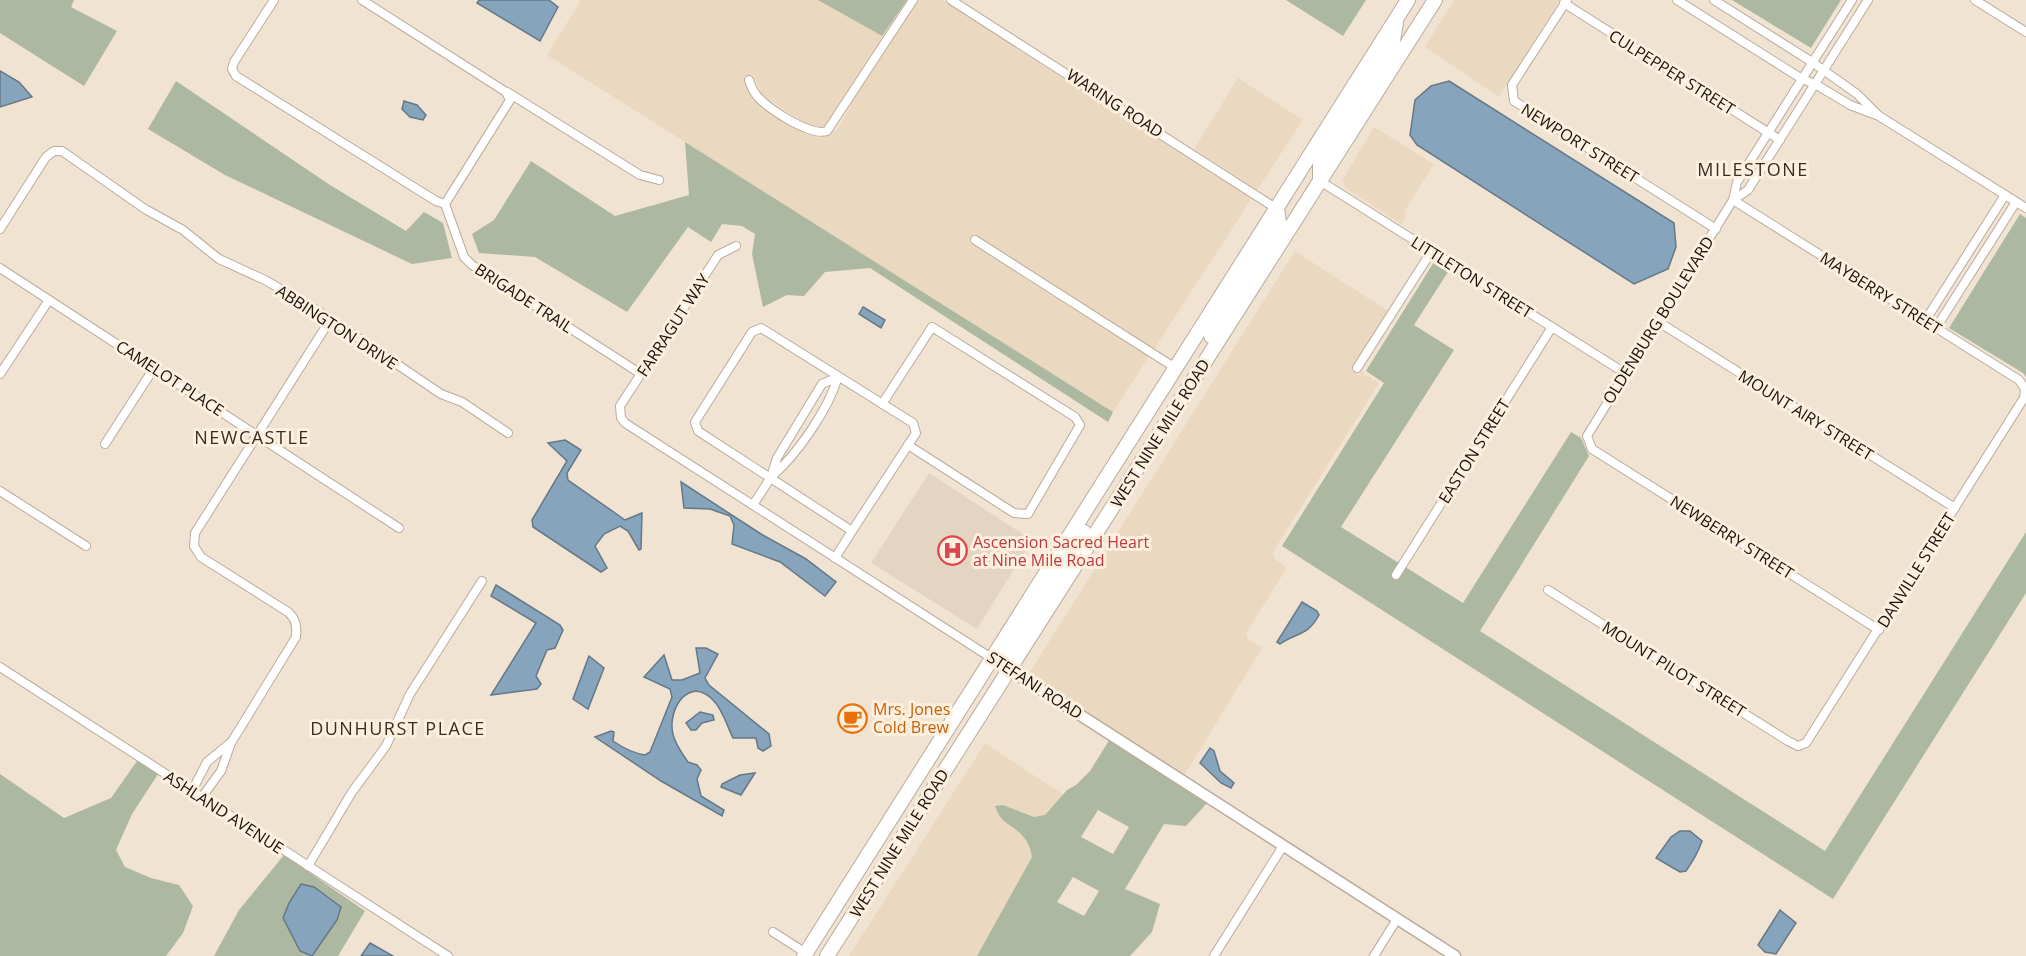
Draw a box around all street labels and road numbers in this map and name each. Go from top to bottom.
street label: CULPEPPER STREET [1605,24,1739,120]
street label: WARING ROAD [1062,64,1168,142]
street label: NEWPORT STREET [1517,98,1643,188]
street label: LITTLETON STREET [1407,231,1537,323]
street label: OLDENBURG BOULEVARD [1597,232,1719,408]
street label: MAYBERRY STREET [1816,247,1946,339]
street label: BRIGADE TRAIL [471,258,577,338]
street label: FARRAGUT WAY [632,269,714,381]
street label: ABBINGTON DRIVE [272,279,402,375]
street label: CAMELOT PLACE [112,335,228,421]
street label: WEST NINE MILE ROAD [1105,355,1215,511]
street label: MOUNT AIRY STREET [1734,365,1878,466]
street label: EASTON STREET [1433,394,1515,507]
street label: NEWBERRY STREET [1666,490,1798,584]
street label: DANVILLE STREET [1872,508,1960,632]
street label: MOUNT PILOT STREET [1598,616,1750,722]
street label: STEFANI ROAD [983,646,1087,724]
street label: ASHLAND AVENUE [160,765,288,859]
street label: WEST NINE MILE ROAD [844,765,954,921]

